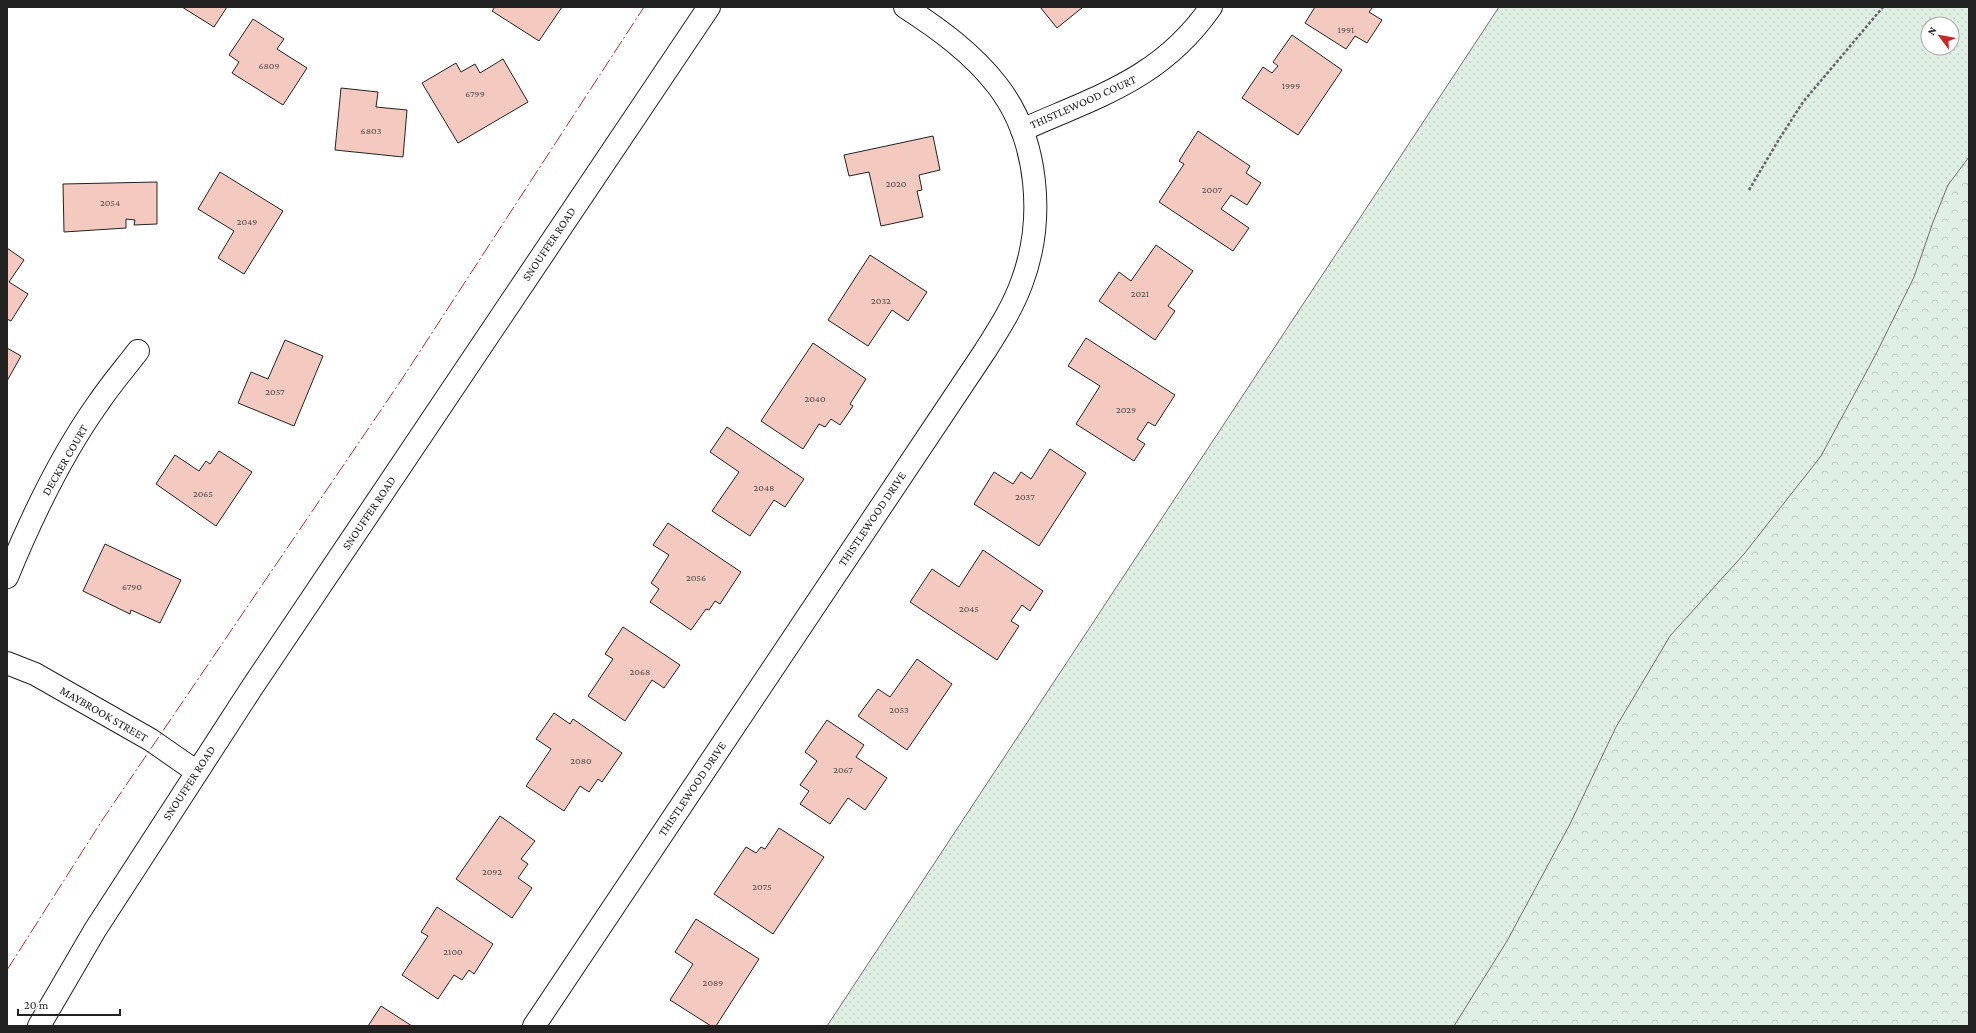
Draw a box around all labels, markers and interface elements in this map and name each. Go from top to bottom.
north arrow [1920,16,1960,56]
house number: 1991 [1338,24,1354,35]
text: N [1924,24,1939,37]
house number: 6809 [258,60,280,71]
street label: THISTLEWOOD COURT [1027,72,1139,132]
house number: 1999 [1282,80,1300,91]
house number: 6799 [465,88,485,99]
house number: 6803 [361,125,382,136]
house number: 2020 [886,178,907,189]
house number: 2007 [1202,184,1223,195]
house number: 2054 [100,197,120,208]
street label: SNOUFFER ROAD [519,204,579,284]
house number: 2049 [237,216,257,227]
house number: 2021 [1131,288,1149,299]
house number: 2032 [871,295,891,306]
house number: 2057 [265,386,285,397]
house number: 2040 [804,393,826,404]
house number: 2029 [1116,404,1136,415]
street label: DECKER COURT [39,422,91,498]
street label: THISTLEWOOD DRIVE [835,469,909,569]
street label: SNOUFFER ROAD [339,473,399,553]
house number: 2048 [754,482,774,493]
house number: 2065 [193,488,213,499]
house number: 2037 [1015,491,1035,502]
house number: 2056 [686,572,706,583]
house number: 6790 [122,581,142,592]
house number: 2045 [959,603,979,614]
house number: 2068 [630,666,650,677]
street label: MAYBROOK STREET [58,683,151,745]
house number: 2053 [889,704,909,715]
street label: THISTLEWOOD DRIVE [655,739,729,839]
street label: SNOUFFER ROAD [160,743,218,823]
house number: 2080 [570,755,592,766]
house number: 2067 [833,764,853,775]
house number: 2092 [482,866,502,877]
house number: 2075 [752,881,772,892]
house number: 2100 [443,946,463,957]
house number: 2089 [703,977,723,988]
scale bar [18,991,120,1017]
text: 20 m [24,998,49,1012]

